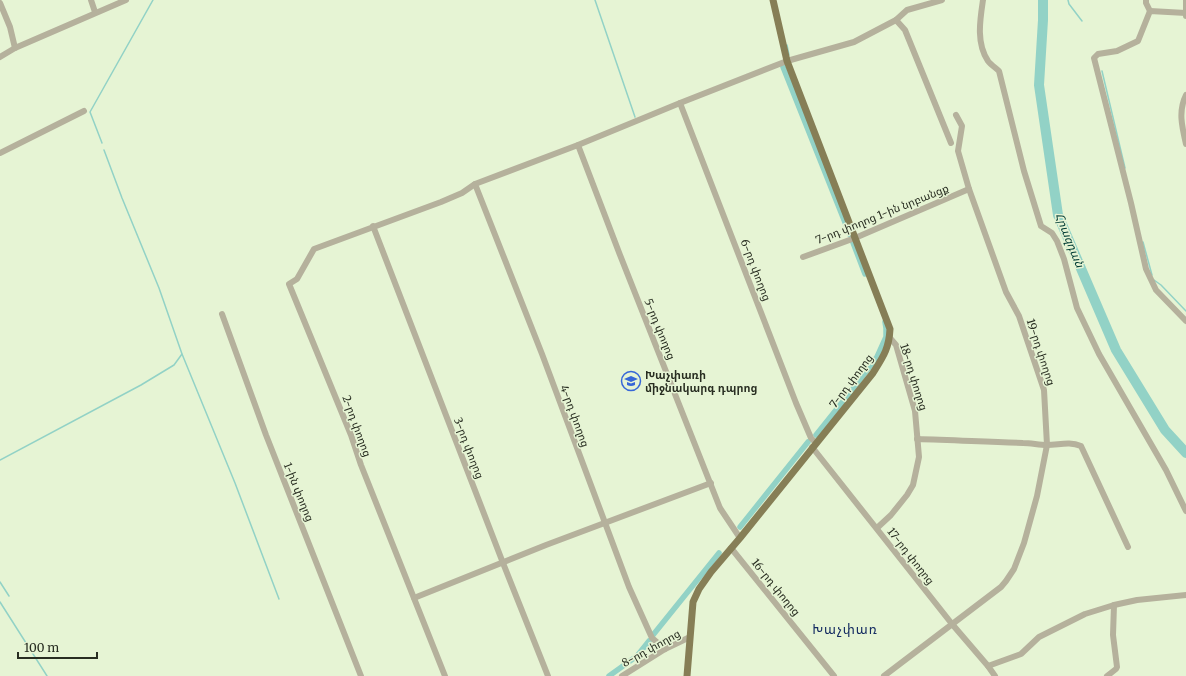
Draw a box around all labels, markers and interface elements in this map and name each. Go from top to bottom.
street label: 7-րդ փողոց 1-ին նրբանցք [813,181,951,247]
water label: Հրազդան [1052,211,1088,270]
street label: 6-րդ փողոց [738,237,774,303]
street label: 5-րդ փողոց [641,296,679,362]
street label: 19-րդ փողոց [1024,317,1058,387]
street label: 18-րդ փողոց [897,342,931,412]
street label: 7-րդ փողոց [826,351,876,411]
place label: Խաչփառի միջնակարգ դպրոց [645,368,757,395]
school or university icon: Խաչփառի միջնակարգ դպրոց [620,370,642,392]
street label: 4-րդ փողոց [557,383,593,449]
street label: 2-րդ փողոց [339,393,375,459]
street label: 3-րդ փողոց [451,415,487,481]
street label: 1-ին փողոց [281,460,317,524]
street label: 17-րդ փողոց [884,525,938,587]
street label: 16-րդ փողոց [749,555,803,619]
district label: Խաչփառ [812,621,878,638]
street label: 8-րդ փողոց [619,626,683,670]
scale bar [18,634,97,660]
text: 100 m [24,640,59,655]

